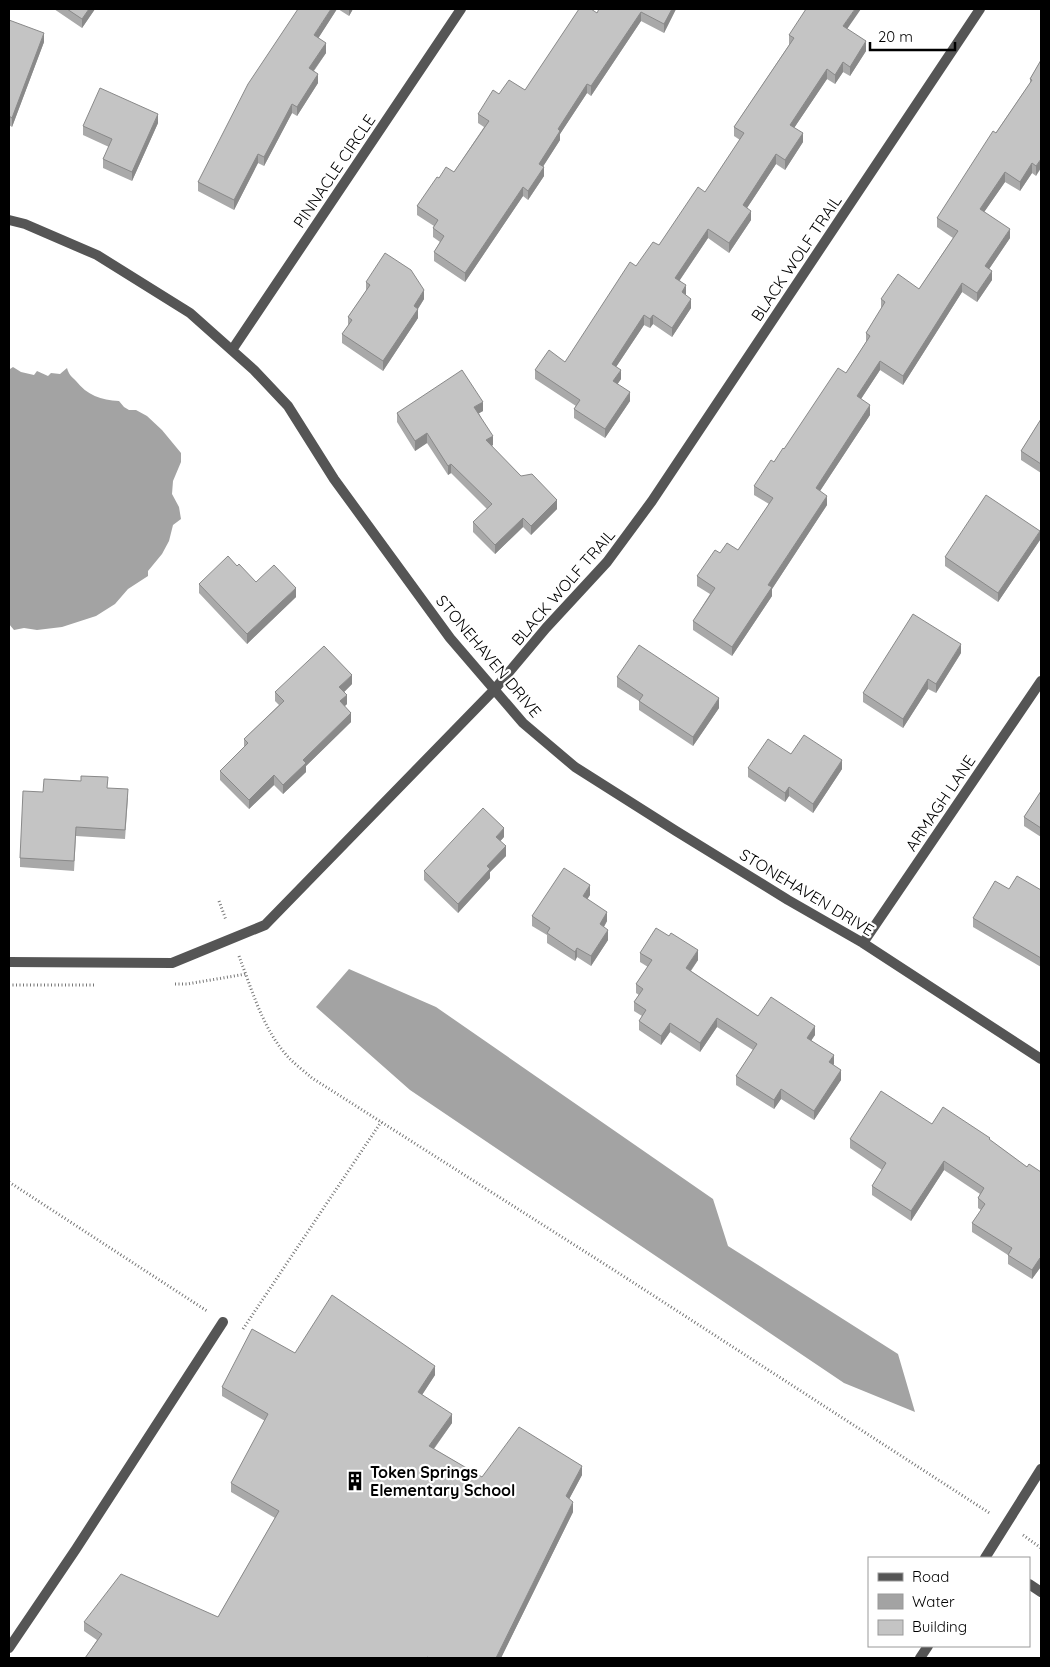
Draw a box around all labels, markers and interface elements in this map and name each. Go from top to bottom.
scale bar [870,20,955,52]
text: 20 m [878,27,913,46]
street label: PINNACLE CIRCLE [289,110,379,232]
street label: BLACK WOLF TRAIL [746,191,846,325]
street label: BLACK WOLF TRAIL [507,524,619,649]
street label: STONEHAVEN DRIVE [432,591,546,721]
street label: ARMAGH LANE [901,751,979,855]
street label: STONEHAVEN DRIVE [736,844,878,940]
place label: Token Springs Elementary School [370,1462,515,1500]
building icon: Token Springs Elementary School [344,1470,366,1492]
legend [868,1557,1030,1647]
text: Road [912,1567,949,1586]
text: Water [912,1592,955,1611]
text: Building [912,1617,967,1636]

